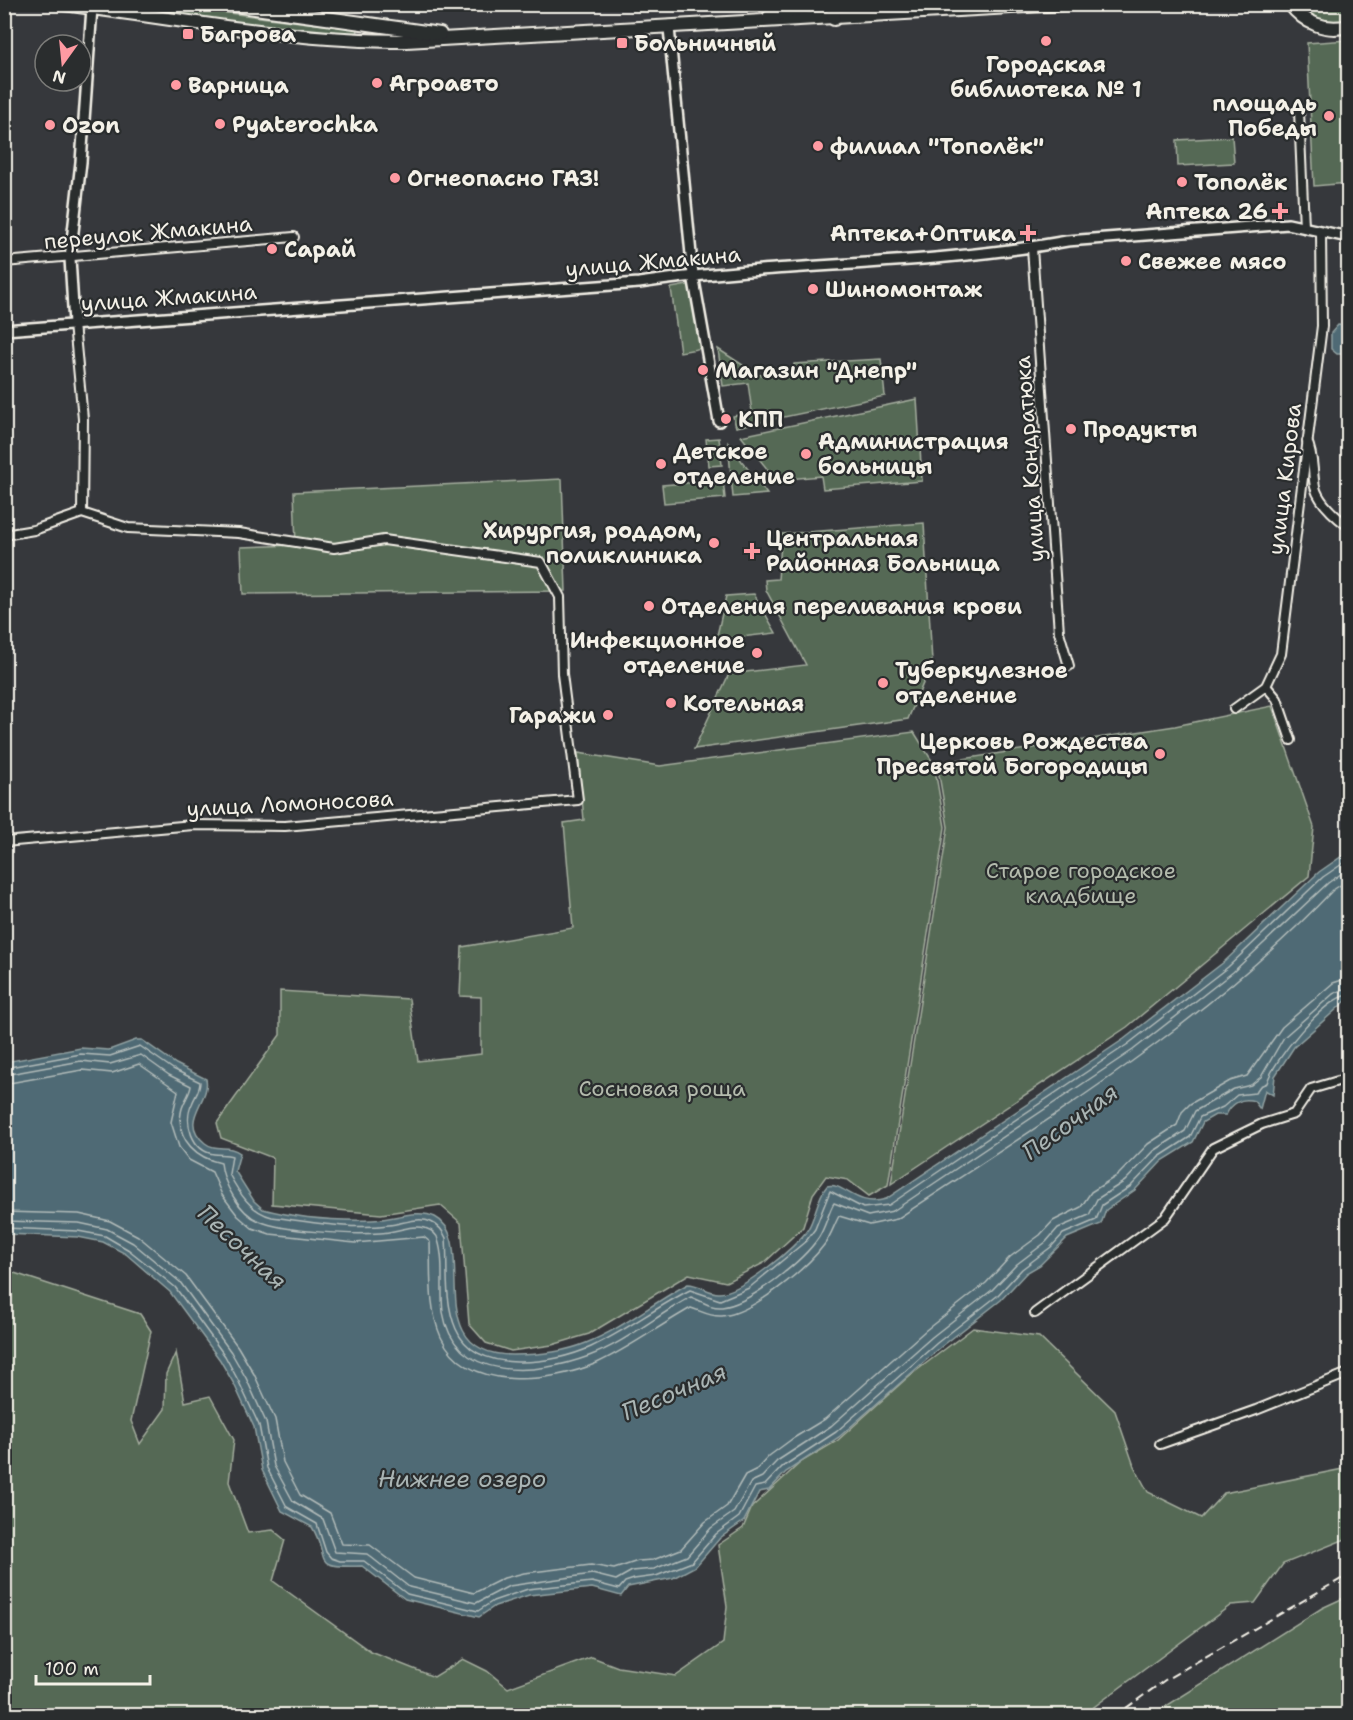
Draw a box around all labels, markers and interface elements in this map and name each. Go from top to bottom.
place label: Багрова [200,20,296,49]
marker: Багрова [181,27,195,41]
place label: Больничный [634,29,776,58]
north arrow [33,33,93,93]
marker: Городская библиотека № 1 [1039,34,1053,48]
marker: Больничный [615,36,629,50]
place label: Городская библиотека № 1 [950,50,1142,104]
text: N [50,65,68,89]
place label: Агроавто [389,69,499,98]
place label: Варница [188,71,289,100]
marker: Агроавто [370,76,384,90]
marker: Варница [169,78,183,92]
place label: площадь Победы [1212,89,1317,143]
marker: площадь Победы [1322,109,1336,123]
place label: Pyaterochka [232,110,378,139]
place label: Ozon [62,111,120,140]
marker: Pyaterochka [213,117,227,131]
marker: Ozon [43,118,57,132]
place label: филиал "Тополёк" [830,132,1044,161]
marker: филиал "Тополёк" [811,139,825,153]
place label: Огнеопасно ГАЗ! [407,164,599,193]
place label: Тополёк [1194,168,1288,197]
marker: Огнеопасно ГАЗ! [388,171,402,185]
marker: Тополёк [1175,175,1189,189]
place label: Аптека 26 [1146,197,1268,226]
marker: Аптека 26 [1273,204,1287,218]
street label: переулок Жмакина [43,209,254,256]
place label: Аптека+Оптика [830,219,1016,248]
marker: Аптека+Оптика [1021,226,1035,240]
place label: Сарай [284,235,356,264]
street label: улица Жмакина [564,239,742,284]
marker: Сарай [265,242,279,256]
place label: Свежее мясо [1138,247,1287,276]
marker: Свежее мясо [1119,254,1133,268]
place label: Шиномонтаж [825,275,983,304]
street label: улица Жмакина [80,277,258,318]
marker: Шиномонтаж [806,282,820,296]
street label: улица Кондратюка [1008,354,1051,563]
place label: Магазин "Днепр" [715,356,917,385]
marker: Магазин "Днепр" [696,363,710,377]
street label: улица Кирова [1261,401,1308,557]
place label: КПП [738,405,783,434]
marker: КПП [719,412,733,426]
place label: Продукты [1083,415,1197,444]
marker: Продукты [1064,422,1078,436]
place label: Администрация больницы [818,427,1009,481]
place label: Детское отделение [673,437,795,491]
marker: Администрация больницы [799,447,813,461]
marker: Детское отделение [654,457,668,471]
place label: Хирургия, роддом, поликлиника [483,516,702,570]
place label: Центральная Районная Больница [766,524,1000,578]
marker: Хирургия, роддом, поликлиника [707,536,721,550]
marker: Центральная Районная Больница [743,542,761,560]
place label: Отделения переливания крови [661,592,1022,621]
marker: Отделения переливания крови [642,599,656,613]
place label: Инфекционное отделение [570,626,745,680]
marker: Инфекционное отделение [750,646,764,660]
place label: Туберкулезное отделение [895,656,1068,710]
marker: Туберкулезное отделение [876,676,890,690]
place label: Котельная [683,689,804,718]
marker: Котельная [664,696,678,710]
place label: Гаражи [509,701,596,730]
marker: Гаражи [601,708,615,722]
place label: Церковь Рождества Пресвятой Богородицы [877,727,1148,781]
marker: Церковь Рождества Пресвятой Богородицы [1153,747,1167,761]
street label: улица Ломоносова [186,784,395,823]
park label: Старое городское кладбище [986,856,1176,910]
park label: Сосновая роща [578,1074,746,1103]
water label: Песочная [1016,1076,1124,1168]
water label: Песочная [191,1197,293,1297]
water label: Песочная [617,1356,731,1428]
water label: Нижнее озеро [378,1463,546,1495]
scale bar [36,1648,150,1686]
text: 100 m [45,1657,99,1681]

